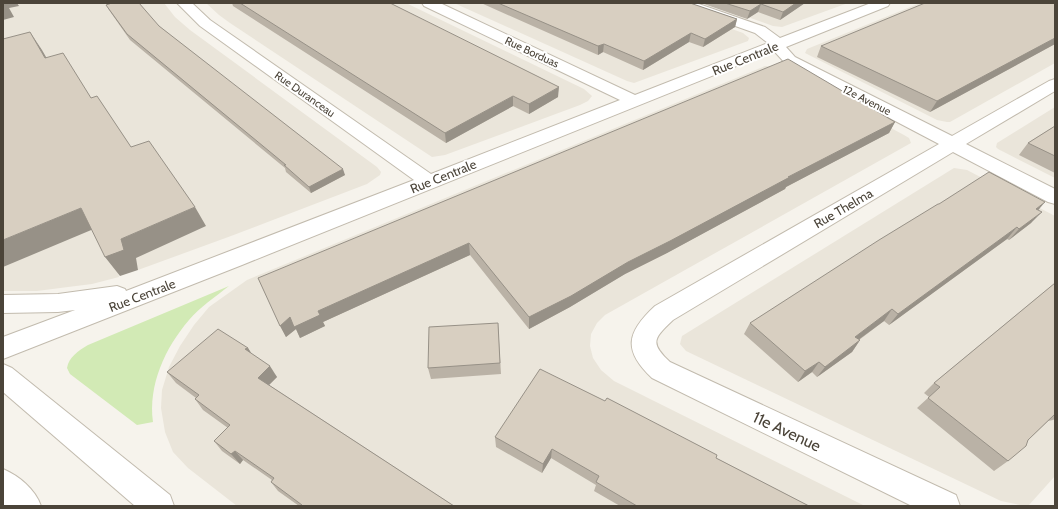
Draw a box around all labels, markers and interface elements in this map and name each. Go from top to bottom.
street label: Rue Borduas [503,33,562,71]
street label: Rue Centrale [710,37,781,79]
street label: Rue Duranceau [272,68,338,120]
street label: 12e Avenue [841,82,894,118]
street label: Rue Centrale [408,155,479,197]
street label: Rue Thelma [811,184,876,231]
street label: Rue Centrale [106,275,178,315]
street label: 11e Avenue [750,407,824,455]

